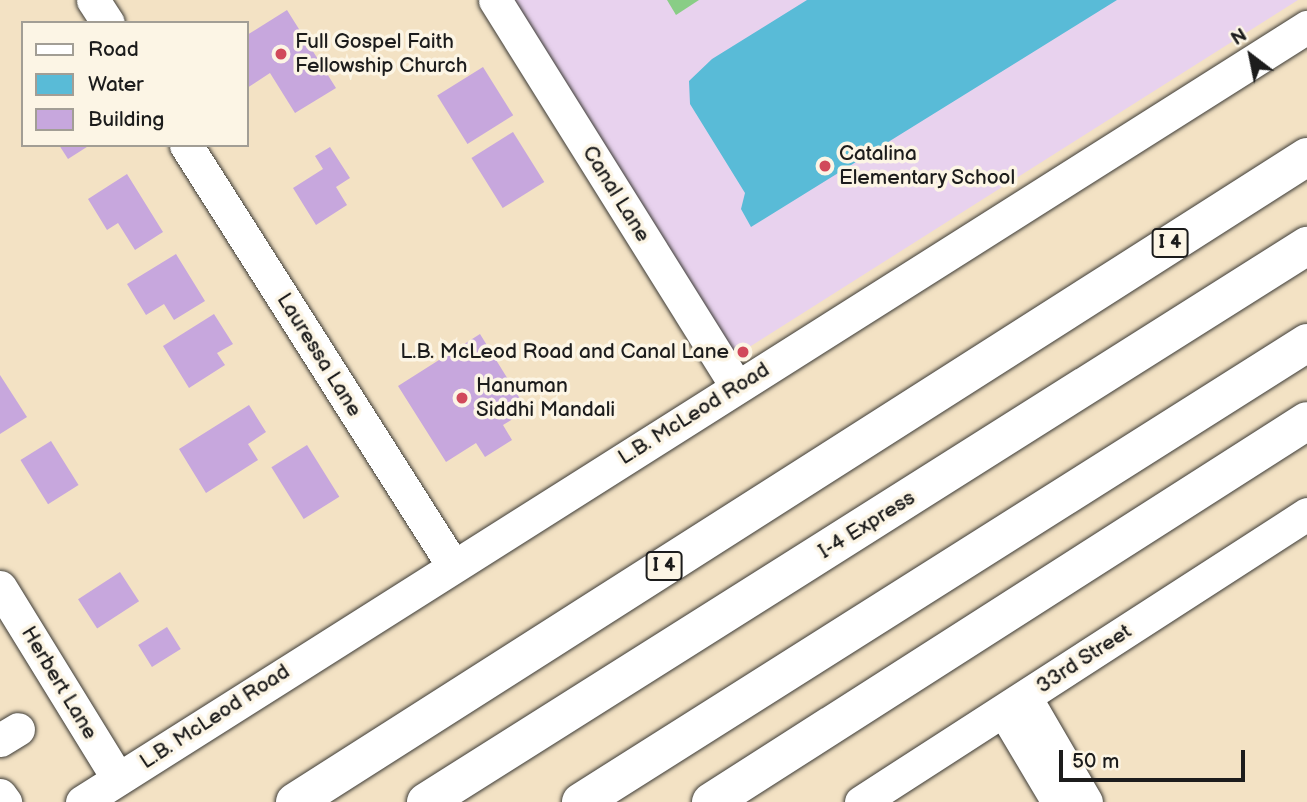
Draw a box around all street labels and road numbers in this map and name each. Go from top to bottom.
street label: Canal Lane [577,141,655,247]
road number: I 4 [1151,228,1189,258]
street label: Lauressa Lane [271,289,367,421]
street label: L.B. McLeod Road [614,357,774,471]
street label: I-4 Express [814,485,920,565]
road number: I 4 [645,551,683,582]
street label: 33rd Street [1032,619,1136,699]
street label: Herbert Lane [15,622,103,744]
street label: L.B. McLeod Road [135,659,295,775]

